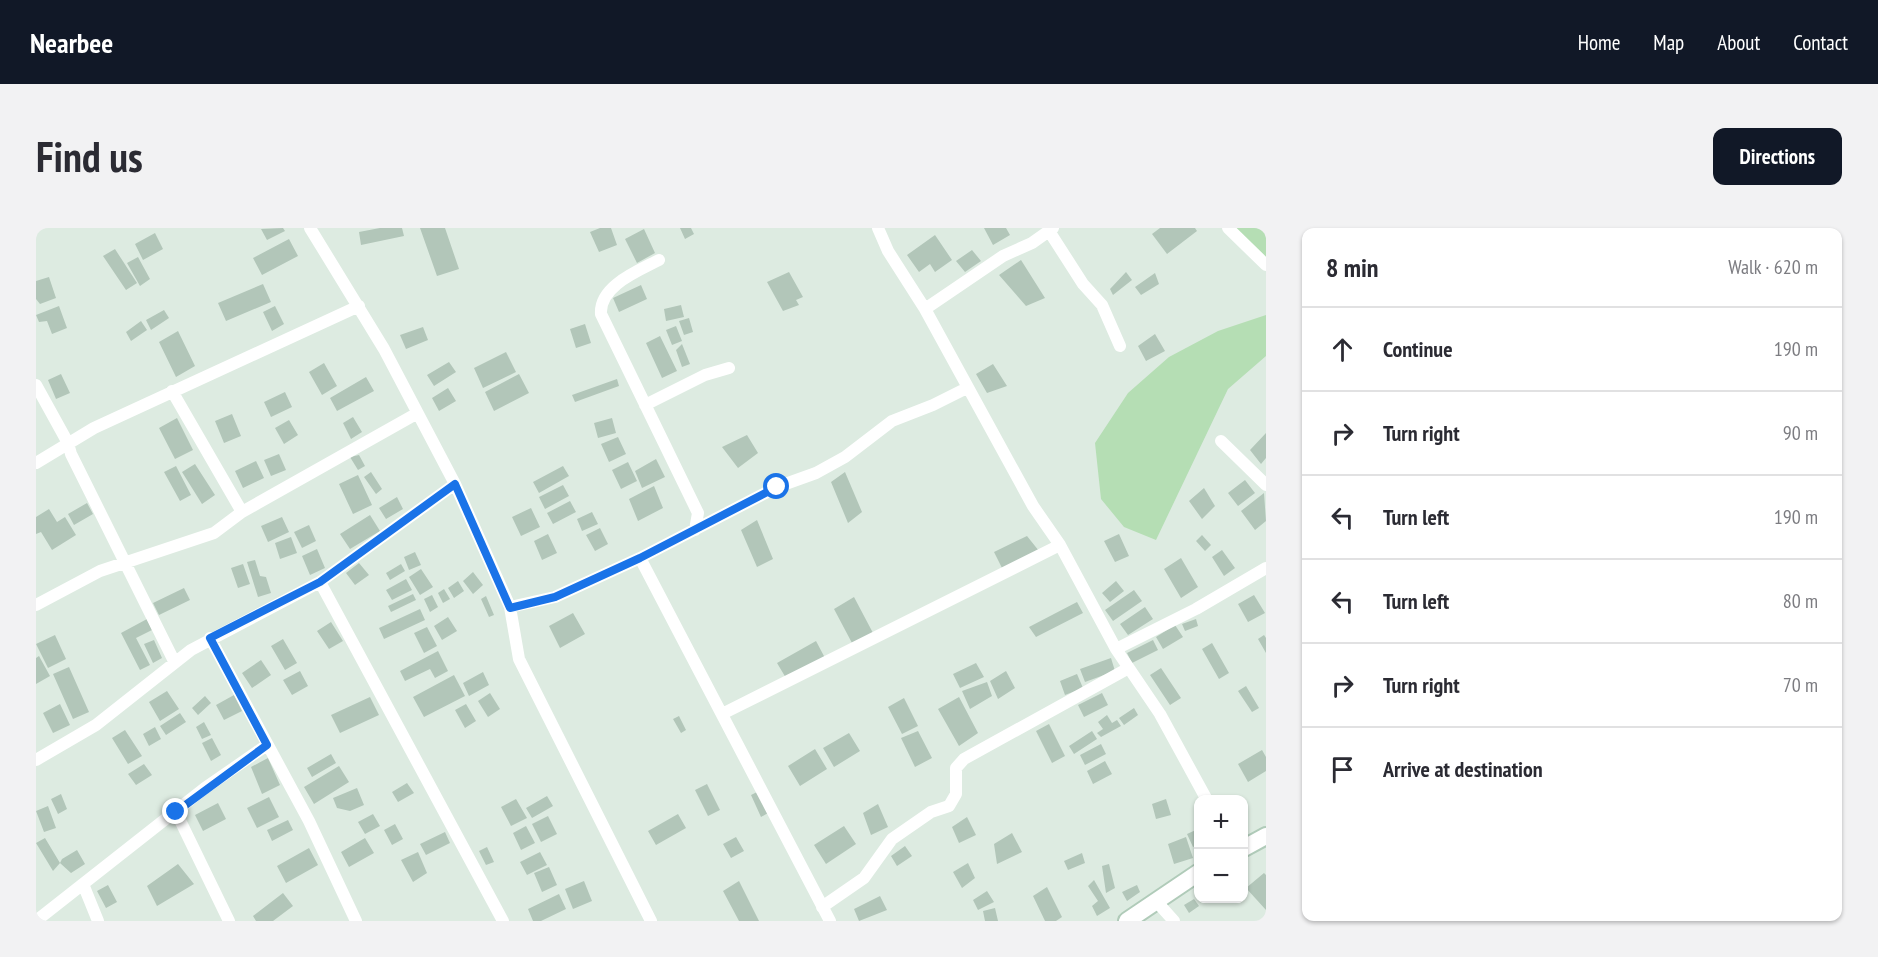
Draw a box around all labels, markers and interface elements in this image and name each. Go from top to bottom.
text: Nearbee [30,24,113,61]
text: Home [1578,29,1620,56]
text: Map [1653,29,1684,56]
text: About [1717,29,1760,56]
text: Contact [1793,29,1848,56]
button: Directions [1713,128,1842,185]
text: Find us [36,129,143,184]
text: 8 min [1326,251,1379,284]
text: Walk · 620 m [1728,254,1818,280]
icon: ahead [1326,333,1359,366]
text: Continue [1383,335,1453,363]
text: 190 m [1774,336,1818,362]
icon: right [1326,417,1359,450]
text: Turn right [1383,419,1460,447]
text: 90 m [1783,420,1818,446]
route start [763,473,789,499]
icon: left [1326,501,1359,534]
text: Turn left [1383,503,1449,531]
text: 190 m [1774,504,1818,530]
icon: left [1326,585,1359,618]
text: Turn left [1383,587,1449,615]
text: 80 m [1783,588,1818,614]
icon: right [1326,669,1359,702]
text: Turn right [1383,671,1460,699]
text: 70 m [1783,672,1818,698]
icon: arrive [1326,753,1359,786]
text: Arrive at destination [1383,755,1543,783]
map controls [1194,795,1248,903]
button: + [1194,795,1248,849]
route end [162,798,188,824]
button: − [1194,849,1248,903]

